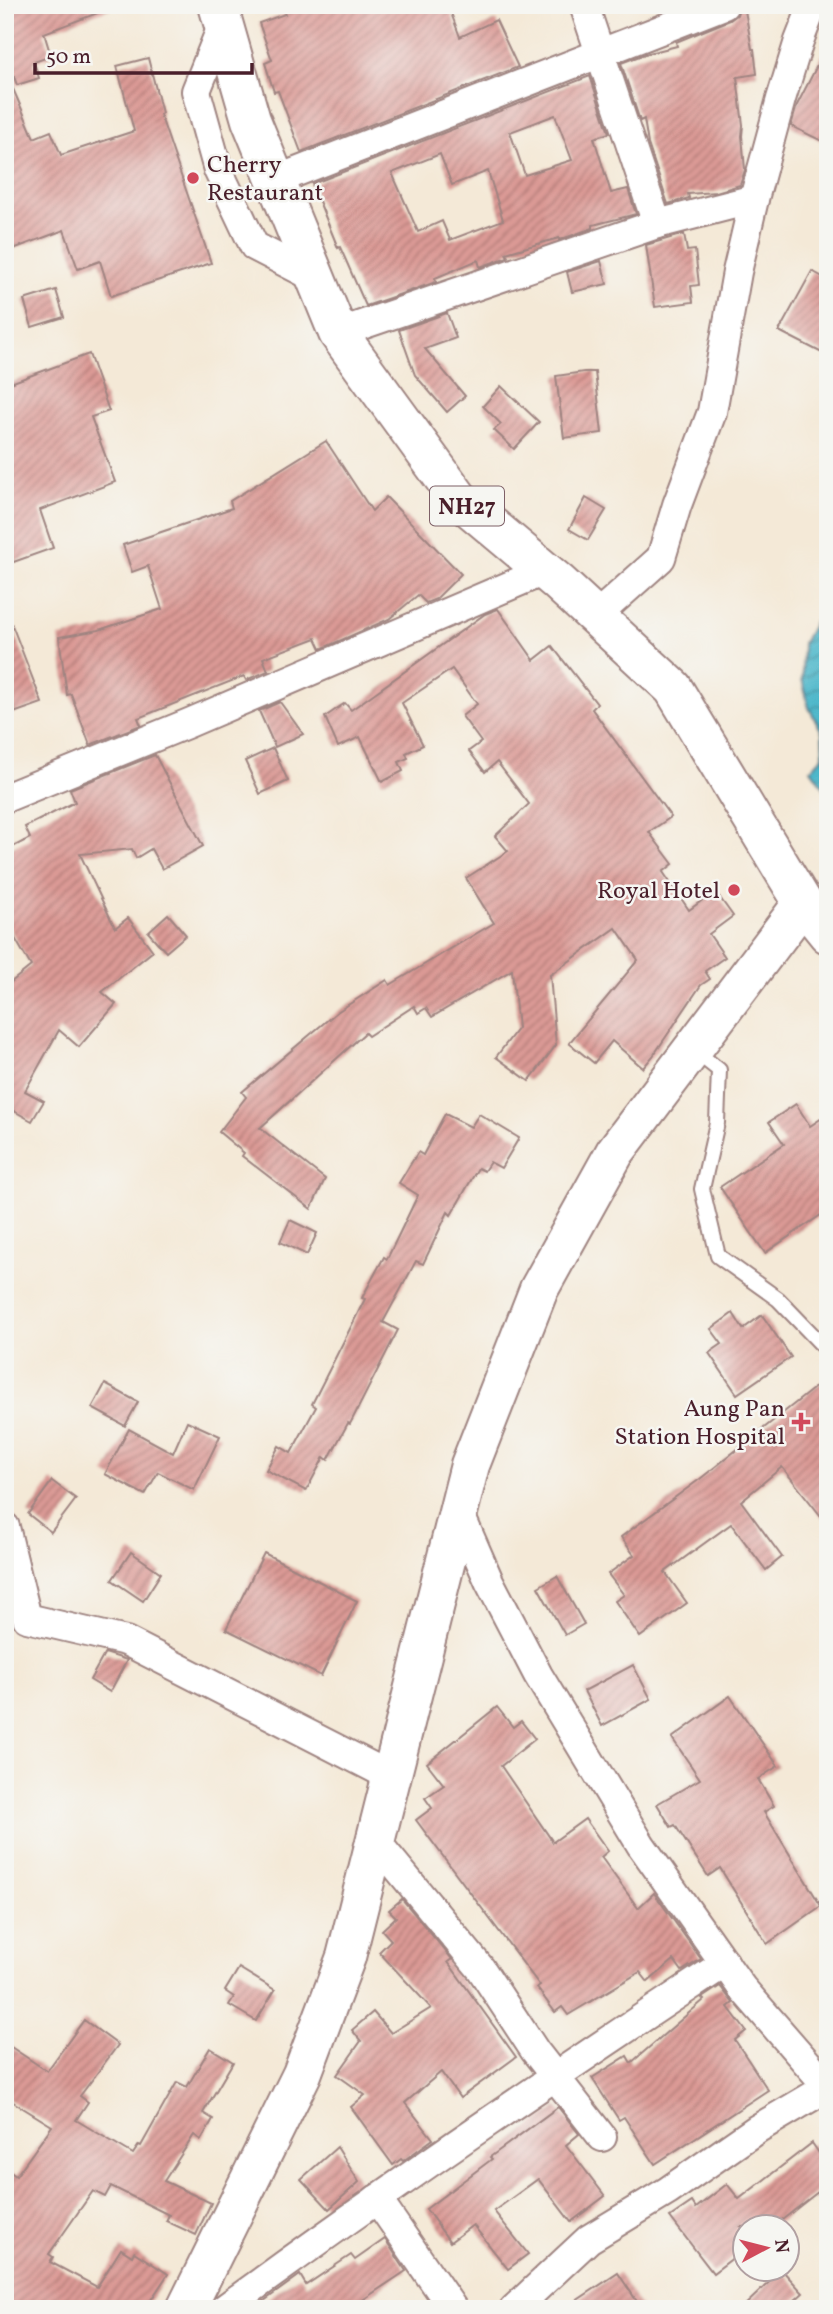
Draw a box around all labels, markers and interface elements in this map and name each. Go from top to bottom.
scale bar [35,32,252,76]
text: 50 m [46,43,91,72]
place label: Cherry Restaurant [207,149,323,211]
marker: Cherry Restaurant [185,170,201,186]
road number: NH27 [430,486,504,526]
place label: Royal Hotel [597,875,720,909]
marker: Royal Hotel [726,882,742,898]
place label: Aung Pan Station Hospital [615,1393,785,1455]
marker: Aung Pan Station Hospital [791,1412,811,1432]
north arrow [732,2212,802,2282]
text: N [767,2238,795,2255]

